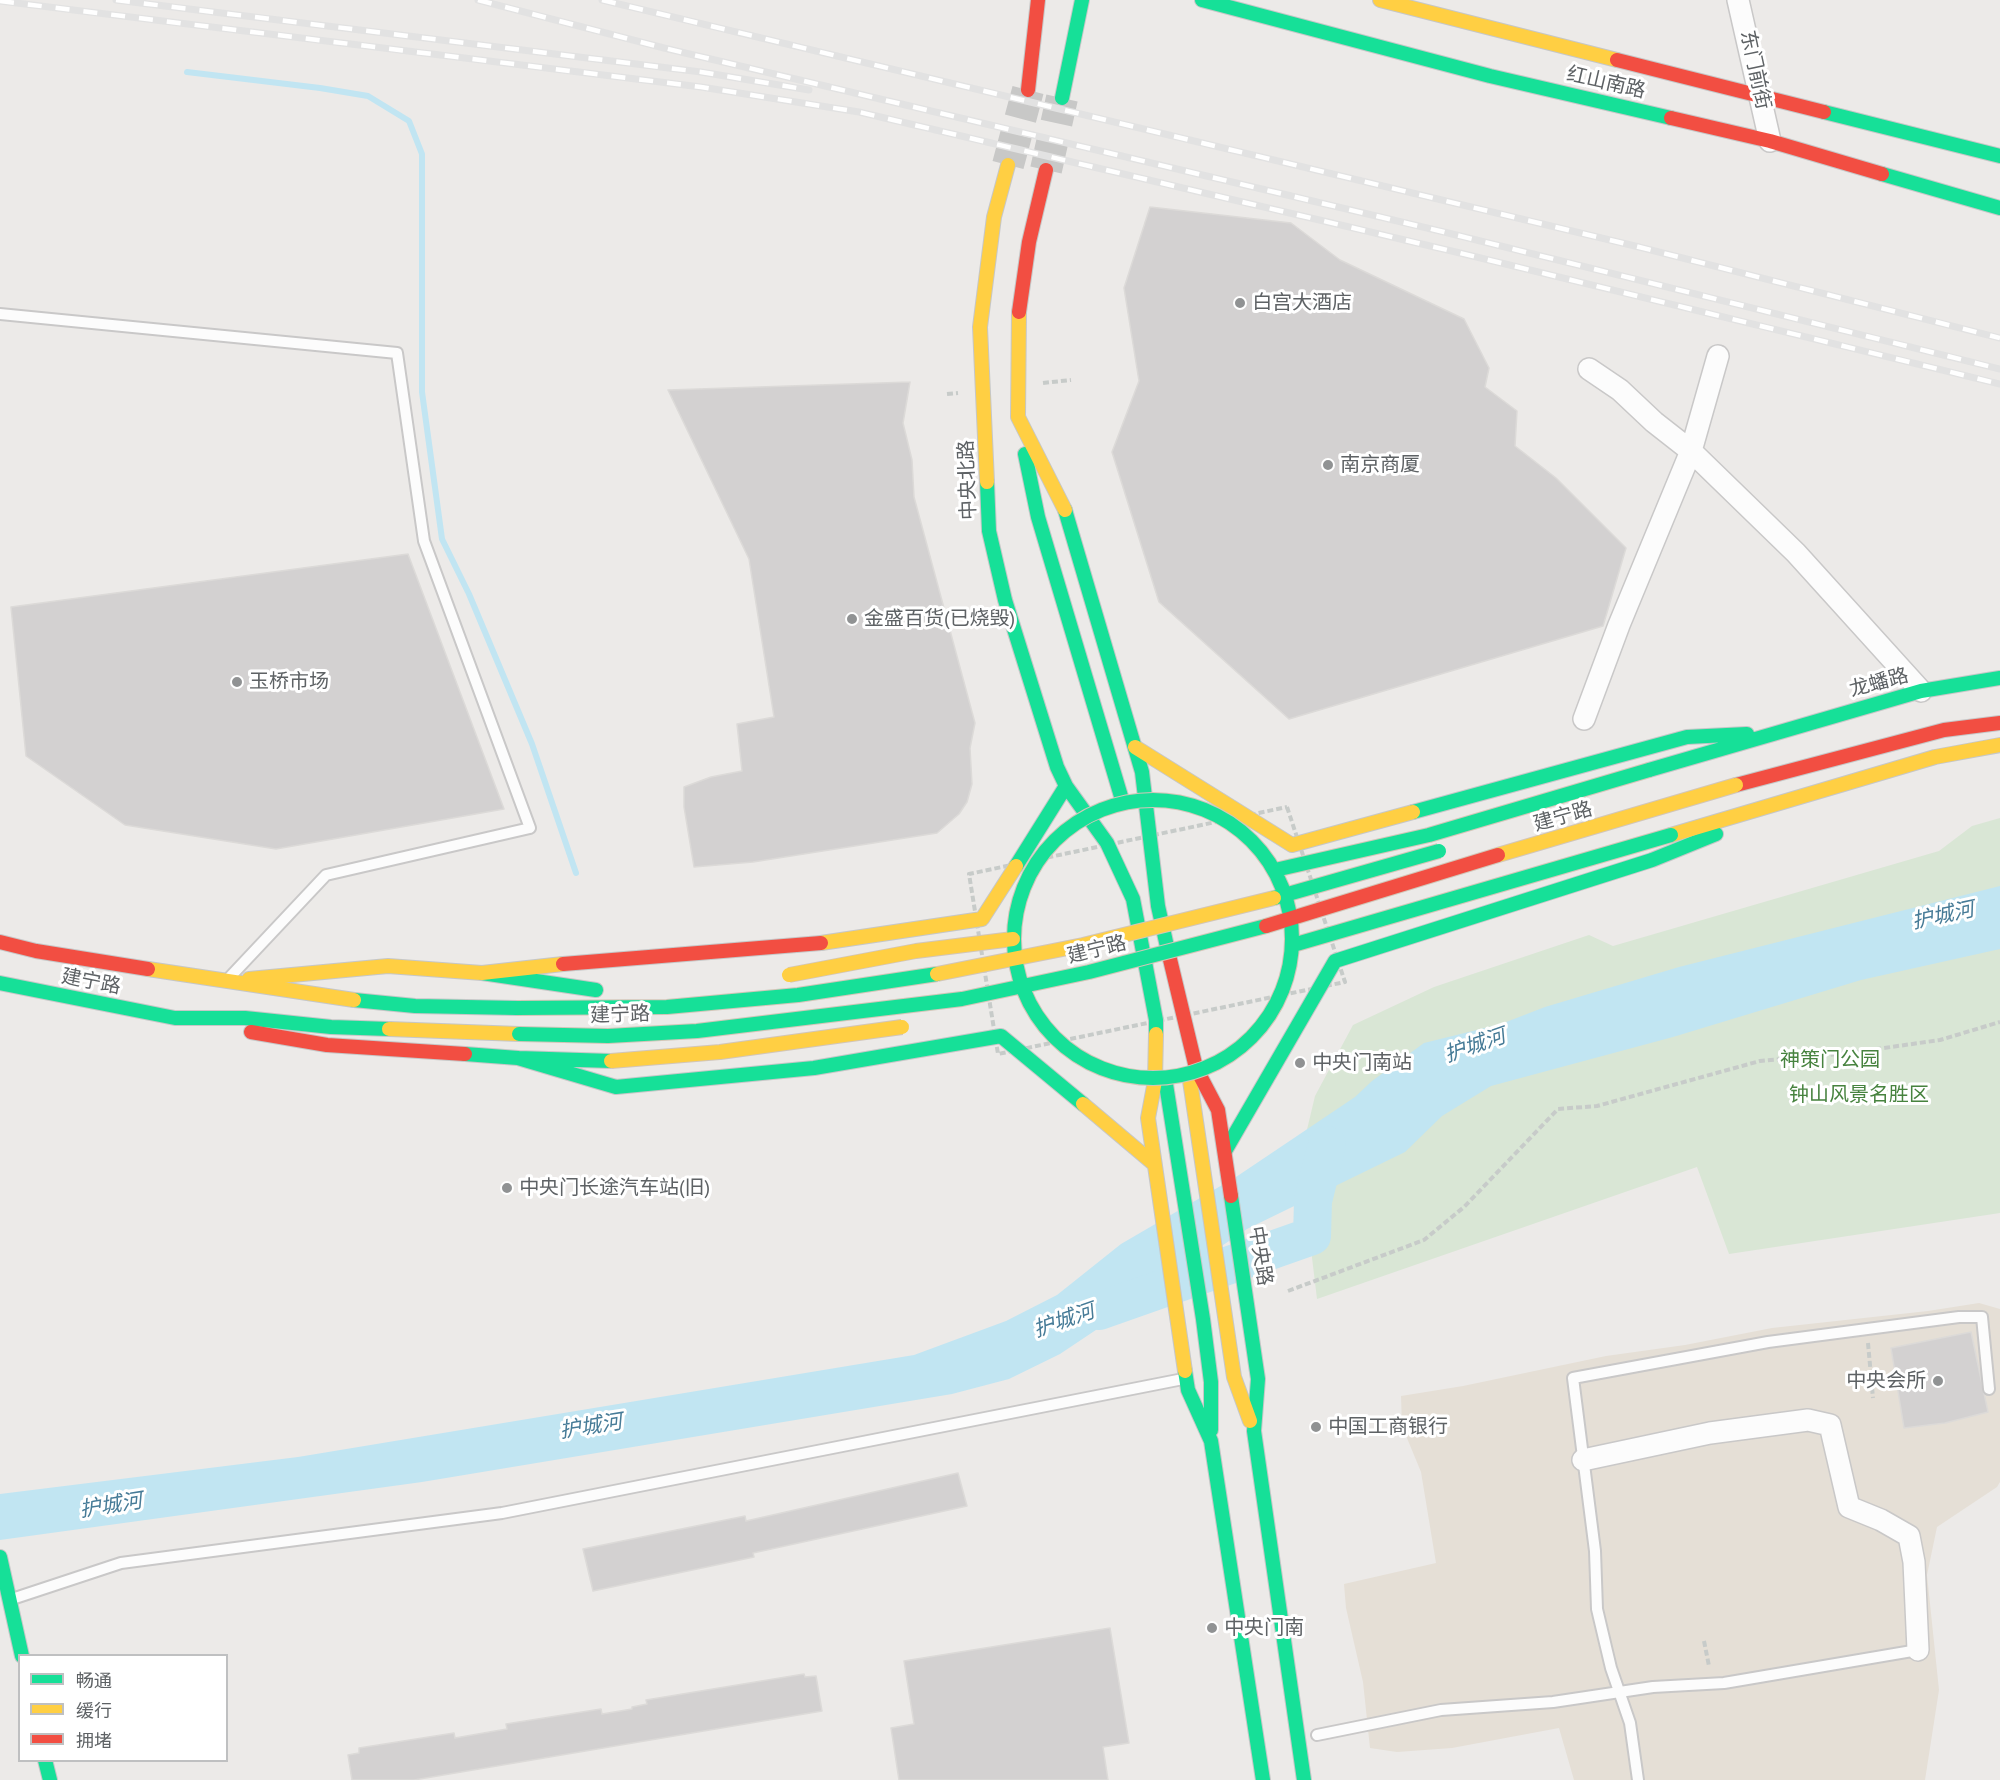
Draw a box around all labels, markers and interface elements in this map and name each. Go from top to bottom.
street label: 东门前街 [1735,28,1775,112]
street label: 红山南路 [1564,62,1648,104]
place label: 白宫大酒店 [1252,291,1352,315]
marker: 白宫大酒店 [1233,296,1247,310]
street label: 中央北路 [955,440,981,520]
place label: 南京商厦 [1340,453,1420,477]
marker: 南京商厦 [1321,458,1335,472]
place label: 金盛百货(已烧毁) [864,607,1015,631]
marker: 金盛百货(已烧毁) [845,612,859,626]
street label: 龙蟠路 [1847,664,1911,702]
place label: 玉桥市场 [249,670,329,694]
marker: 玉桥市场 [230,675,244,689]
street label: 建宁路 [1531,797,1595,837]
water label: 护城河 [1910,897,1976,935]
street label: 建宁路 [1065,931,1129,969]
street label: 建宁路 [59,964,123,1000]
street label: 建宁路 [590,1002,650,1028]
water label: 护城河 [1441,1024,1509,1068]
park label: 神策门公园 [1780,1048,1880,1072]
place label: 中央门南站 [1312,1051,1412,1075]
marker: 中央门南站 [1293,1056,1307,1070]
park label: 钟山风景名胜区 [1789,1083,1929,1107]
place label: 中央门长途汽车站(旧) [519,1176,710,1200]
marker: 中央门长途汽车站(旧) [500,1181,514,1195]
street label: 中央路 [1243,1224,1277,1288]
water label: 护城河 [1030,1299,1098,1343]
place label: 中央会所 [1846,1369,1926,1393]
marker: 中央会所 [1931,1374,1945,1388]
water label: 护城河 [558,1410,624,1444]
place label: 中国工商银行 [1328,1415,1448,1439]
marker: 中国工商银行 [1309,1420,1323,1434]
water label: 护城河 [78,1489,144,1523]
place label: 中央门南 [1224,1616,1304,1640]
marker: 中央门南 [1205,1621,1219,1635]
legend [18,1654,228,1762]
text: 畅通 [76,1669,112,1692]
text: 缓行 [76,1699,112,1722]
text: 拥堵 [76,1729,112,1752]

